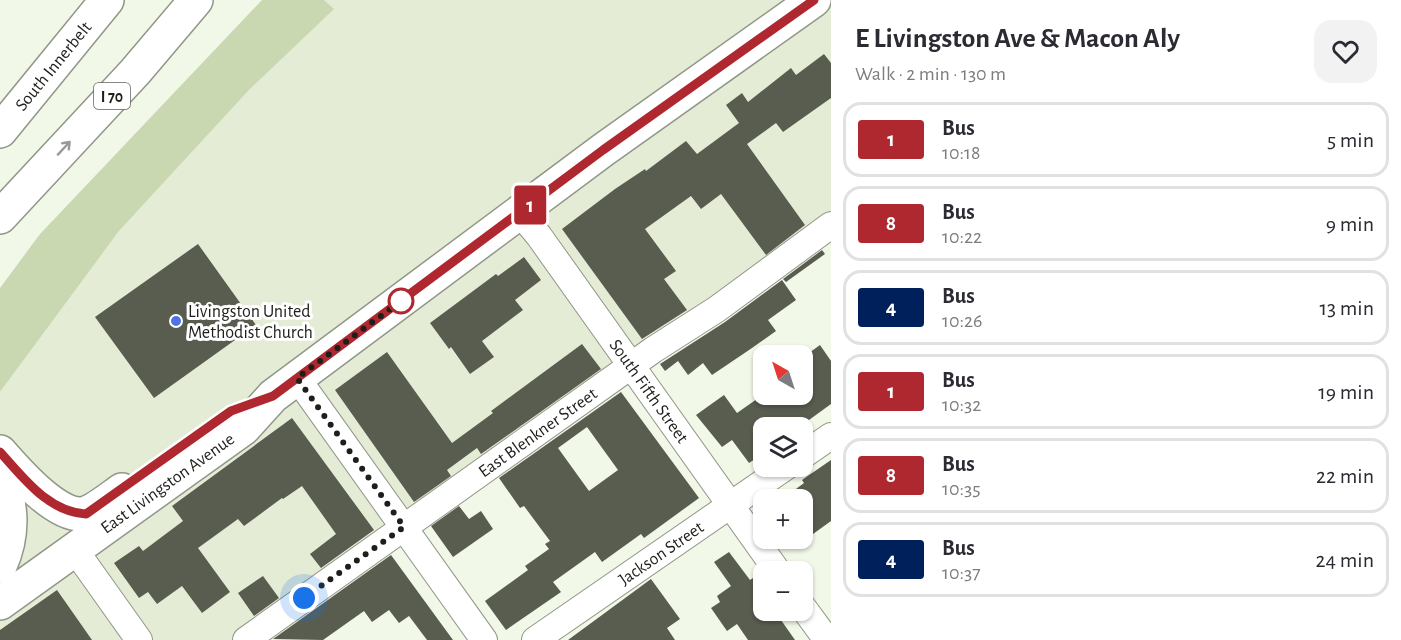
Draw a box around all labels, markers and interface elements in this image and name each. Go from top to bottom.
street label: South Innerbelt [12,18,96,115]
button: heart [1314,20,1377,83]
text: E Livingston Ave & Macon Aly [855,25,1180,53]
text: Walk · 2 min · 130 m [855,64,1006,84]
road number: I 70 [94,83,130,109]
text: Bus [942,117,975,139]
text: 1 [887,129,895,150]
text: 5 min [1327,129,1374,151]
one-way arrow [57,140,71,155]
text: 10:18 [942,143,980,163]
line badge: 1 [510,186,550,224]
text: 1 [526,195,534,216]
text: Bus [942,201,975,223]
text: 8 [886,213,896,234]
text: 9 min [1326,213,1374,235]
text: 10:22 [942,227,982,247]
text: Bus [942,285,975,307]
unlabelled marker [388,288,414,314]
text: 4 [886,297,896,318]
text: 13 min [1319,297,1374,319]
place label: Livingston United Methodist Church [188,303,313,342]
text: 10:26 [942,311,983,331]
marker: Livingston United Methodist Church [169,314,183,328]
street label: South Fifth Street [606,336,691,447]
north arrow [753,345,813,405]
map controls [753,345,813,621]
text: Bus [942,369,975,391]
text: 1 [887,381,895,402]
text: 19 min [1318,381,1374,403]
street label: East Blenkner Street [476,385,601,481]
text: 10:32 [942,395,981,415]
button: layers [753,417,813,477]
street label: East Livingston Avenue [98,430,238,538]
text: Bus [942,453,975,475]
text: 8 [886,465,896,486]
text: 22 min [1316,465,1374,487]
text: 10:35 [942,479,981,499]
button: + [753,489,813,549]
street label: Jackson Street [616,518,707,589]
text: Bus [942,537,975,559]
text: 4 [886,549,896,570]
text: 24 min [1316,549,1374,571]
button: − [753,561,813,621]
text: 10:37 [942,563,981,583]
your location [289,583,319,613]

